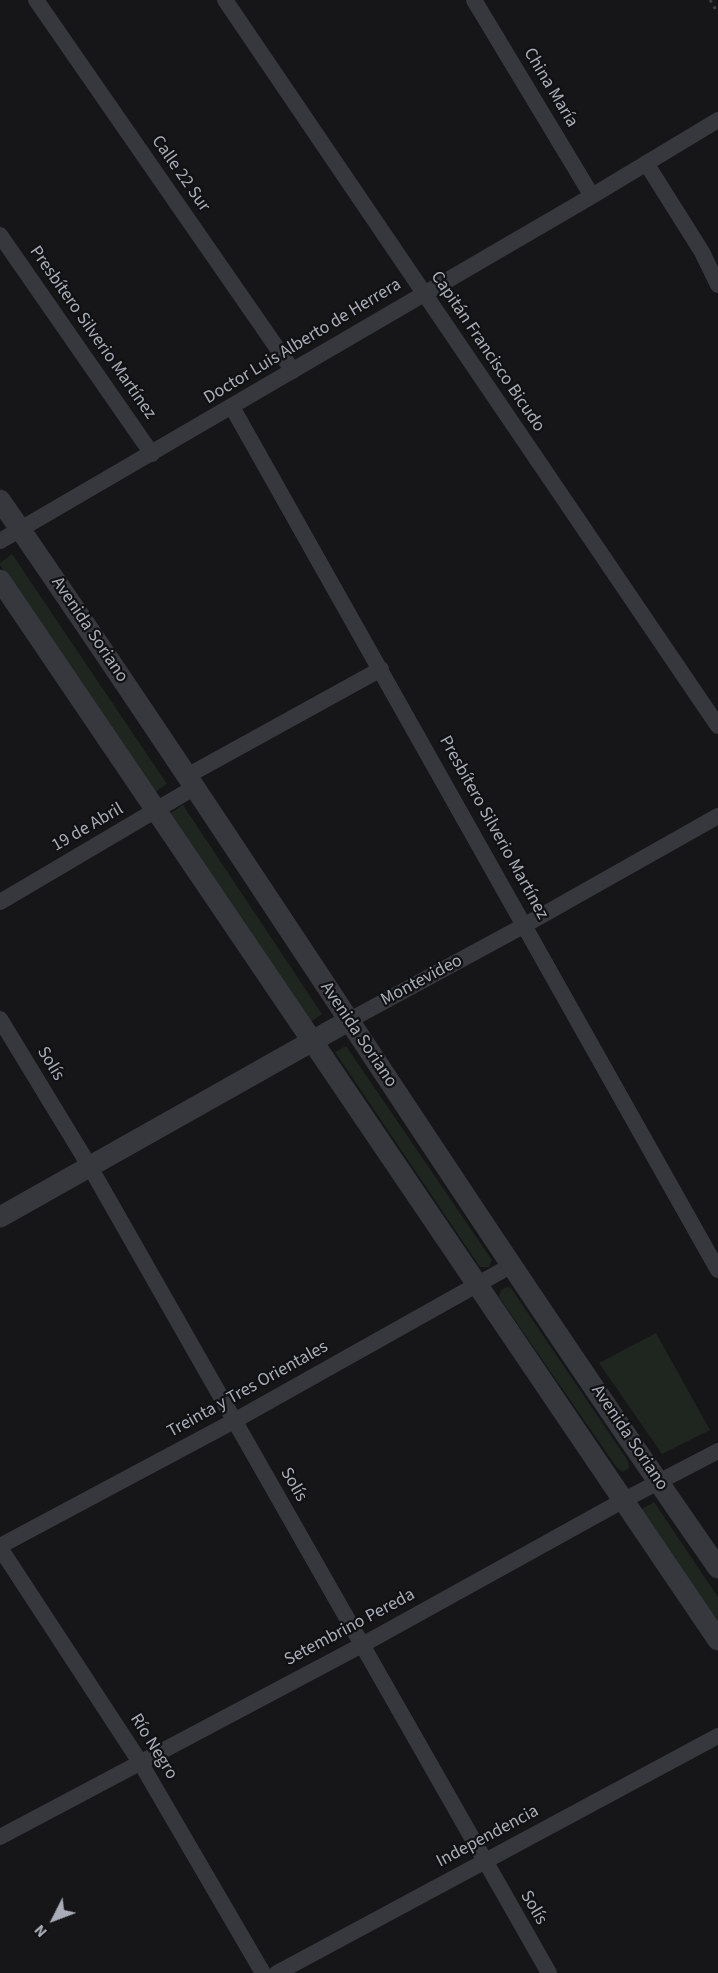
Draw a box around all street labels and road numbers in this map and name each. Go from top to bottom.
street label: China María [518,44,582,132]
street label: Calle 22 Sur [146,132,214,216]
street label: Presbítero Silverio Martínez [24,242,160,424]
street label: Capitán Francisco Bicudo [425,267,549,437]
street label: Doctor Luis Alberto de Herrera [200,274,406,410]
street label: Avenida Soriano [46,573,132,687]
street label: Presbítero Silverio Martínez [433,732,553,924]
street label: 19 de Abril [48,799,128,857]
street label: Montevideo [378,951,466,1011]
street label: Avenida Soriano [315,978,401,1092]
street label: Solís [31,1043,69,1085]
street label: Treinta y Tres Orientales [164,1337,332,1443]
street label: Avenida Soriano [586,1381,672,1495]
street label: Solís [275,1464,311,1506]
street label: Setembrino Pereda [281,1585,419,1671]
street label: Río Negro [124,1710,182,1784]
street label: Independencia [433,1801,543,1873]
street label: Solís [515,1887,551,1929]

